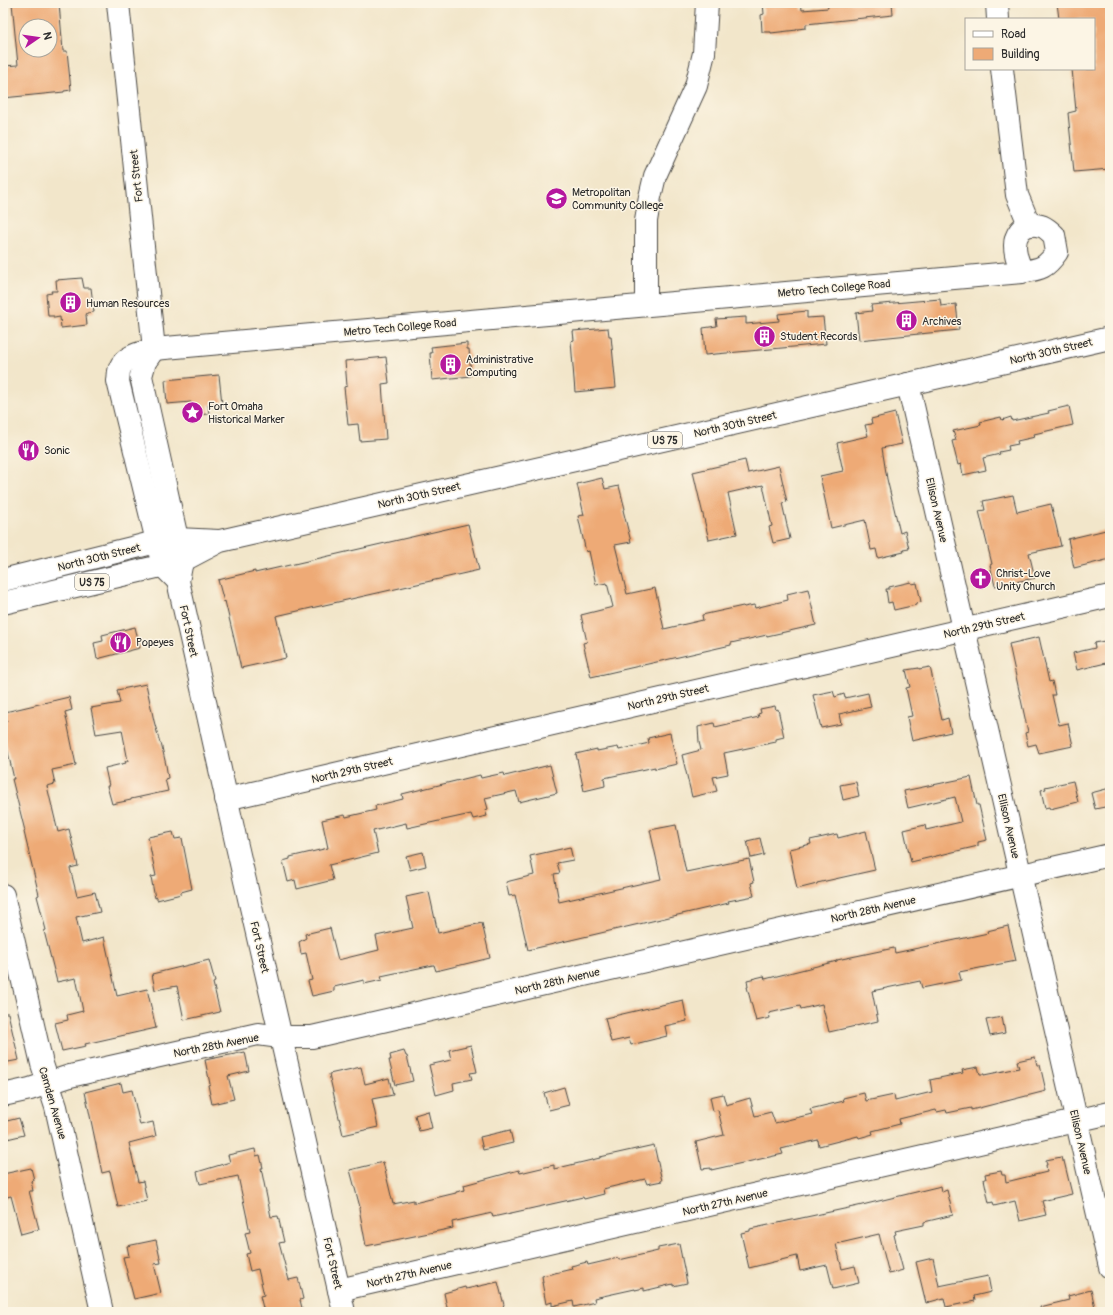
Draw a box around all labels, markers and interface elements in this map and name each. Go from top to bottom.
north arrow [18,18,58,58]
legend [965,18,1095,70]
text: Road [1001,27,1026,42]
text: N [40,31,55,41]
text: Building [1001,47,1040,62]
street label: Fort Street [127,149,146,203]
school or university icon: Metropolitan Community College [543,185,569,211]
place label: Metropolitan Community College [572,186,664,212]
street label: Metro Tech College Road [777,277,891,300]
building icon: Human Resources [57,290,83,316]
place label: Human Resources [86,297,169,310]
building icon: Archives [894,308,920,334]
place label: Archives [922,315,962,328]
street label: Metro Tech College Road [343,316,457,339]
building icon: Student Records [751,323,777,349]
place label: Student Records [780,330,857,343]
street label: North 30th Street [1008,335,1094,367]
building icon: Administrative Computing [438,352,464,378]
place label: Administrative Computing [466,353,534,379]
place icon: Fort Omaha Historical Marker [180,399,206,425]
place label: Fort Omaha Historical Marker [208,400,285,426]
street label: North 30th Street [692,408,778,440]
road number: US 75 [648,432,682,448]
restaurant icon: Sonic [15,437,41,463]
place label: Sonic [44,444,70,457]
street label: Ellison Avenue [923,476,950,544]
street label: North 30th Street [376,479,462,511]
street label: North 30th Street [56,541,142,574]
church icon: Christ-Love Unity Church [968,566,994,592]
place label: Christ-Love Unity Church [996,567,1055,593]
road number: US 75 [75,574,109,590]
street label: Fort Street [177,604,200,659]
street label: North 29th Street [942,610,1027,641]
restaurant icon: Popeyes [108,629,134,655]
place label: Popeyes [136,636,174,649]
street label: North 29th Street [626,682,711,713]
street label: North 29th Street [310,755,395,786]
street label: Ellison Avenue [995,792,1022,860]
street label: North 28th Avenue [829,893,917,926]
street label: Fort Street [247,920,272,975]
street label: North 28th Avenue [513,965,601,998]
street label: North 28th Avenue [172,1031,260,1060]
street label: Camden Avenue [36,1065,69,1141]
street label: Ellison Avenue [1067,1108,1094,1176]
street label: North 27th Avenue [681,1186,770,1219]
street label: Fort Street [320,1236,345,1291]
street label: North 27th Avenue [365,1258,454,1291]

